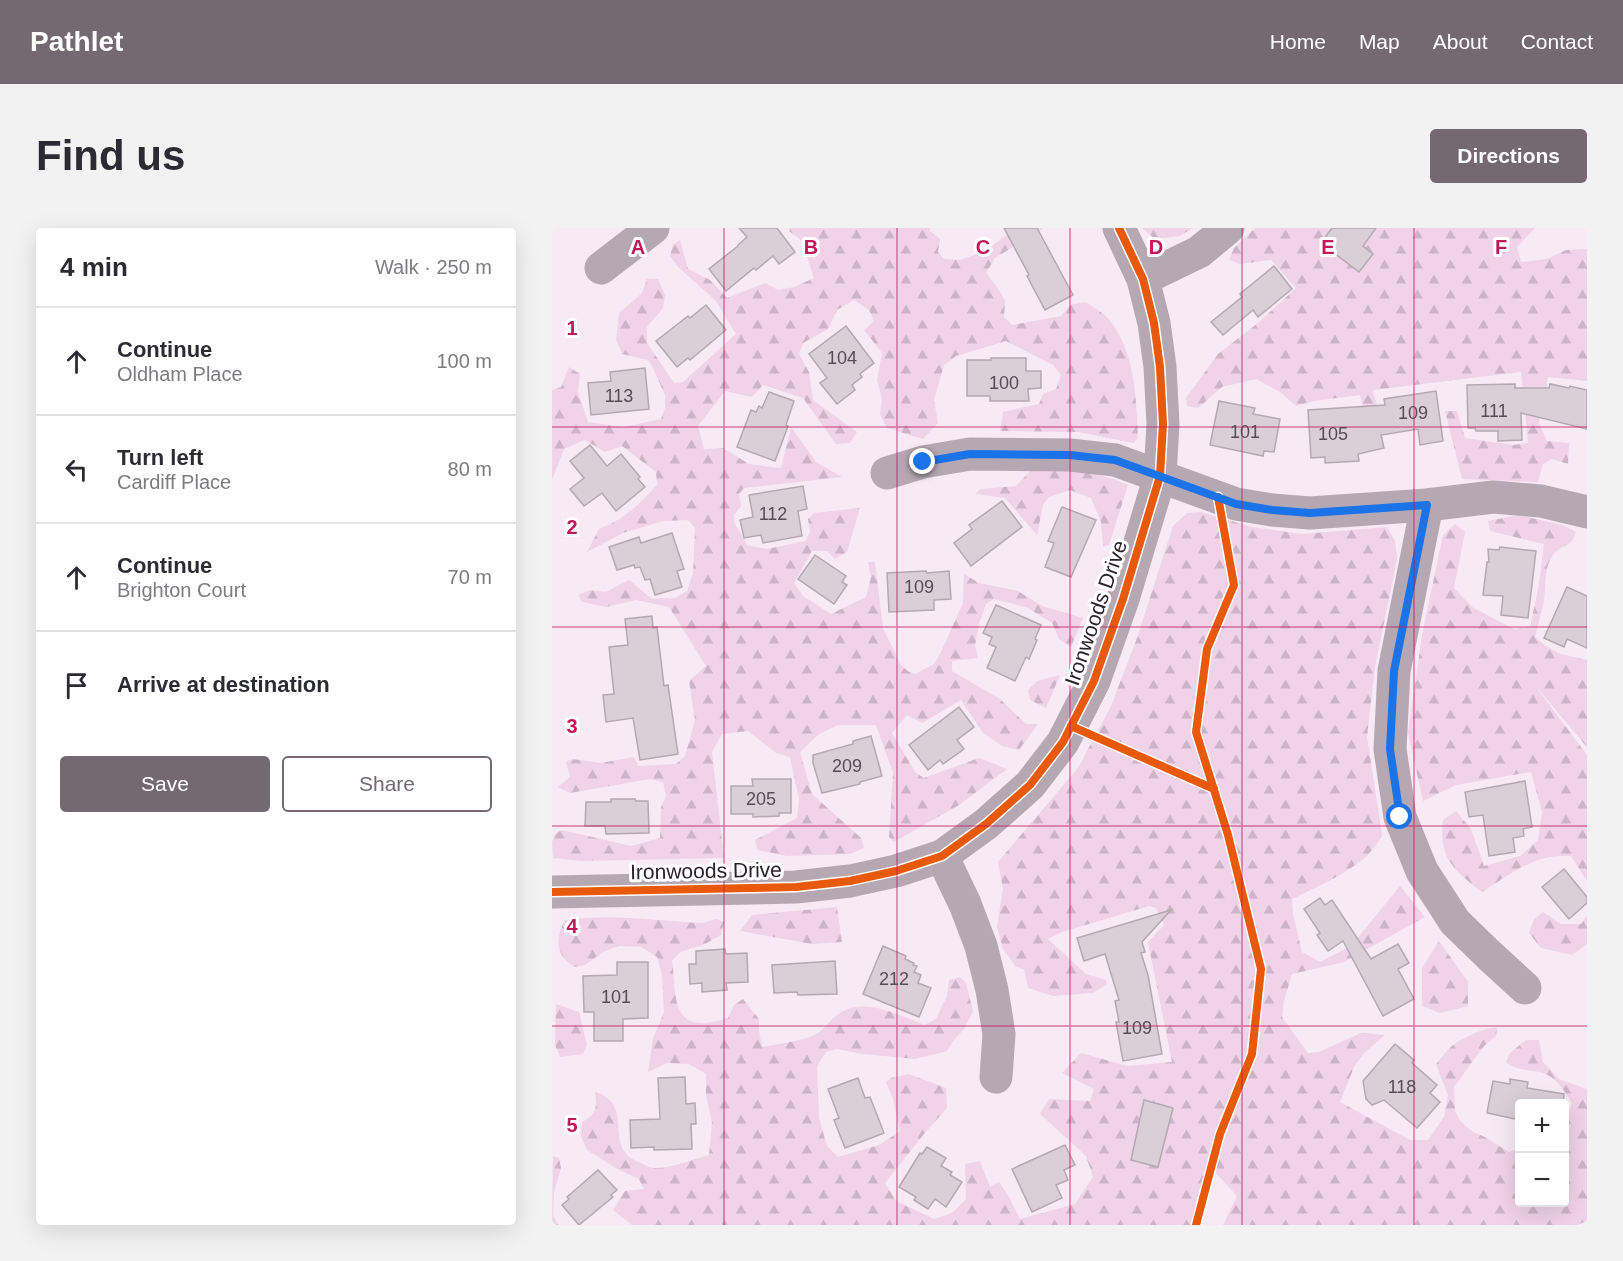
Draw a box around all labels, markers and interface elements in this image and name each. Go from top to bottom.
text: Pathlet [30,26,123,57]
text: Home [1270,30,1326,53]
text: Map [1359,30,1400,53]
text: About [1433,30,1488,53]
text: Contact [1521,30,1593,53]
button: Directions [1430,129,1587,183]
text: Find us [36,132,185,179]
text: A [631,236,645,258]
text: B [804,236,818,258]
text: C [976,236,990,258]
text: D [1149,236,1163,258]
text: E [1321,236,1335,258]
text: F [1495,236,1507,258]
text: 4 min [60,252,128,282]
text: Walk · 250 m [375,256,492,278]
text: 1 [566,317,578,339]
text: Continue [117,337,212,362]
icon: ahead [60,345,93,378]
house number: 104 [827,348,857,368]
text: 100 m [436,350,492,372]
text: Oldham Place [117,363,243,385]
house number: 100 [989,373,1019,393]
house number: 113 [605,386,633,406]
house number: 111 [1480,401,1508,421]
house number: 109 [1398,403,1428,423]
house number: 101 [1230,422,1260,442]
house number: 105 [1318,424,1348,444]
text: Turn left [117,445,203,470]
route end [909,448,935,474]
icon: left [60,453,93,486]
text: 80 m [448,458,492,480]
text: Cardiff Place [117,471,231,493]
house number: 112 [759,504,787,524]
text: 2 [566,516,578,538]
street label: Ironwoods Drive [1060,537,1131,688]
text: Continue [117,553,212,578]
icon: ahead [60,561,93,594]
text: 70 m [448,566,492,588]
house number: 109 [904,577,934,597]
text: Brighton Court [117,579,246,601]
icon: arrive [60,669,93,702]
text: Arrive at destination [117,672,330,697]
text: 3 [566,715,578,737]
button: Save [60,756,270,812]
button: Share [282,756,492,812]
house number: 209 [832,756,862,776]
house number: 205 [746,789,776,809]
route start [1386,803,1412,829]
street label: Ironwoods Drive [630,858,782,883]
text: 4 [566,915,578,937]
house number: 212 [879,969,909,989]
house number: 101 [601,987,631,1007]
house number: 109 [1122,1018,1152,1038]
house number: 118 [1388,1077,1416,1097]
map controls [1515,1099,1569,1207]
button: + [1515,1099,1569,1153]
text: 5 [566,1114,578,1136]
button: − [1515,1153,1569,1207]

